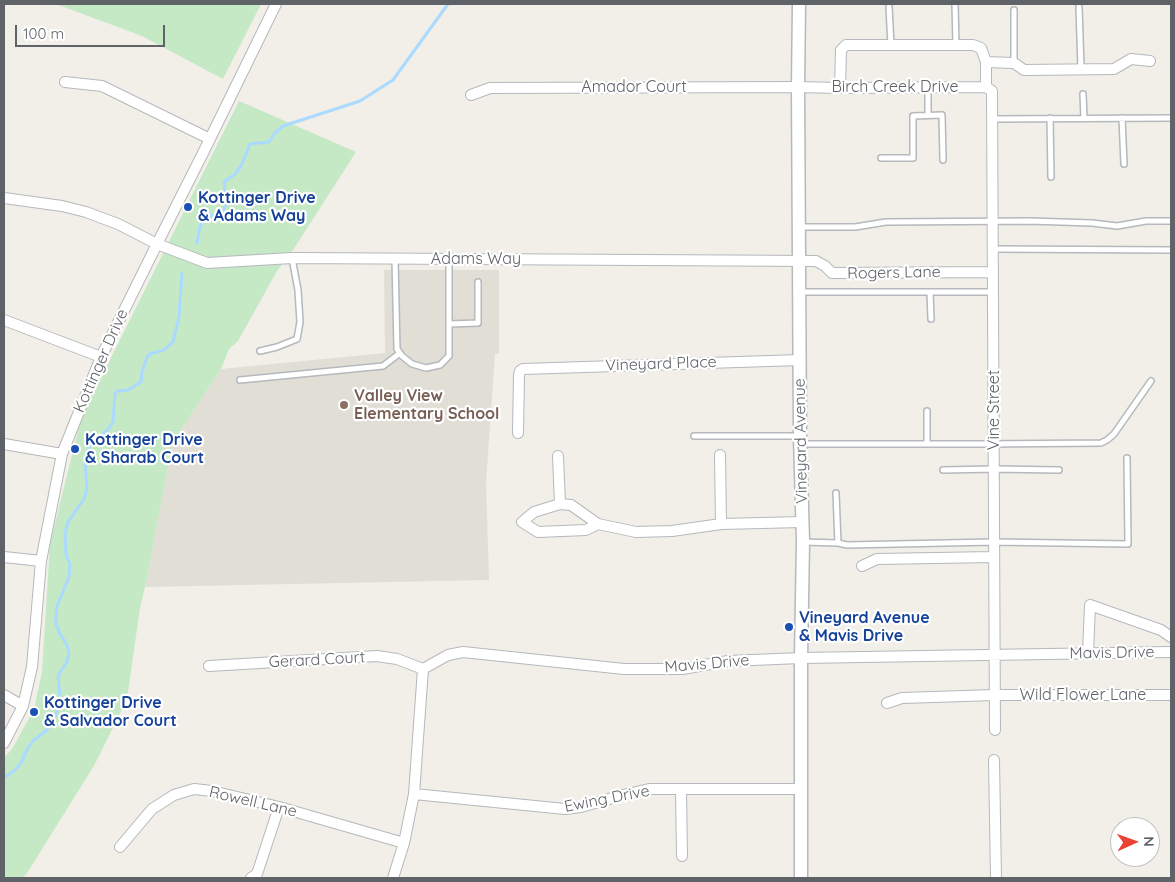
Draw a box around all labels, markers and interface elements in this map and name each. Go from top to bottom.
scale bar [18,15,168,47]
text: 100 m [23,24,64,43]
street label: Amador Court [581,77,687,97]
street label: Birch Creek Drive [831,77,959,97]
place label: Kottinger Drive & Adams Way [198,188,316,226]
marker: Kottinger Drive & Adams Way [182,201,194,213]
street label: Adams Way [431,249,521,269]
street label: Rogers Lane [847,263,941,283]
street label: Kottinger Drive [70,306,132,416]
street label: Vineyard Place [605,352,717,376]
street label: Vine Street [984,370,1004,450]
street label: Vineyard Avenue [790,378,812,504]
place label: Valley View Elementary School [354,386,499,424]
marker: Valley View Elementary School [338,399,350,411]
place label: Kottinger Drive & Sharab Court [85,430,204,468]
marker: Kottinger Drive & Sharab Court [69,443,81,455]
place label: Vineyard Avenue & Mavis Drive [799,608,930,646]
marker: Vineyard Avenue & Mavis Drive [783,621,795,633]
street label: Mavis Drive [1069,643,1155,663]
street label: Gerard Court [268,648,366,672]
street label: Mavis Drive [664,651,750,677]
street label: Wild Flower Lane [1020,685,1146,705]
place label: Kottinger Drive & Salvador Court [44,693,177,731]
marker: Kottinger Drive & Salvador Court [28,706,40,718]
street label: Ewing Drive [563,781,651,817]
street label: Rowell Lane [207,783,299,821]
north arrow [1110,817,1160,867]
text: N [1140,836,1158,847]

